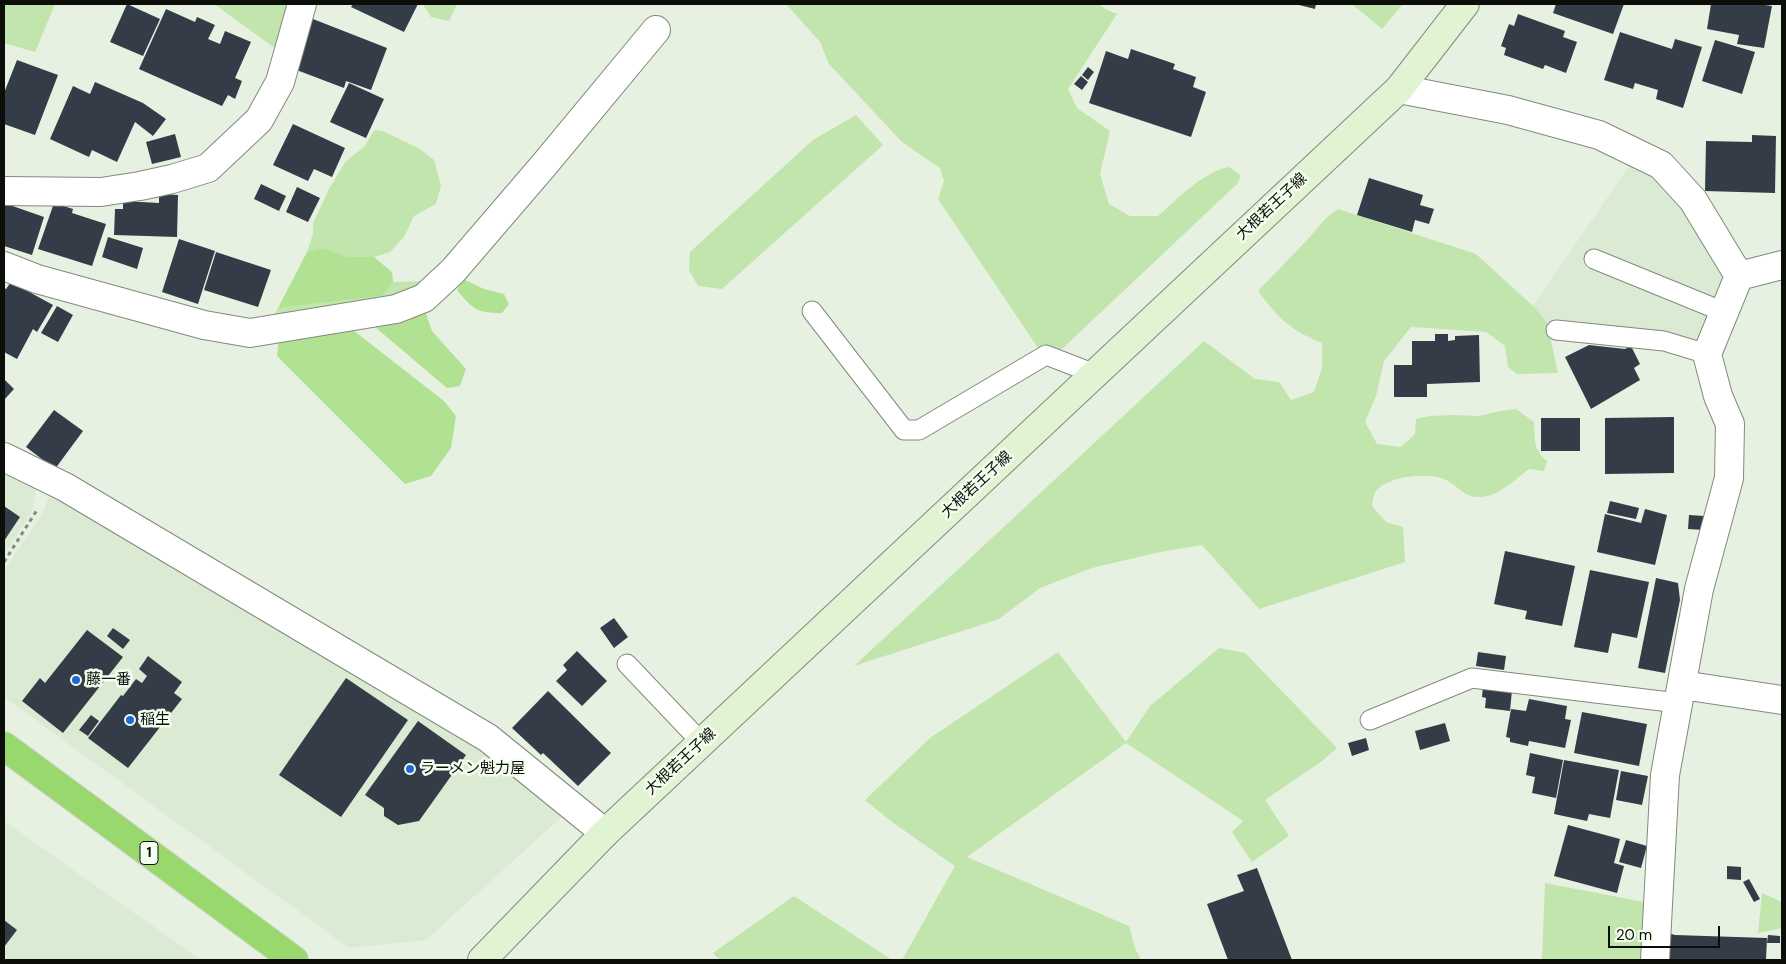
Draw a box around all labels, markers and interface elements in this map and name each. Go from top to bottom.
street label: 大根若王子線 [1233,170,1311,244]
street label: 大根若王子線 [938,448,1016,522]
place label: 藤一番 [86,671,131,689]
marker: 藤一番 [70,674,82,686]
place label: 稲生 [140,711,170,729]
marker: 稲生 [124,714,136,726]
street label: 大根若王子線 [642,725,720,799]
place label: ラーメン魁力屋 [420,760,525,778]
marker: ラーメン魁力屋 [404,763,416,775]
road number: 1 [140,841,158,864]
scale bar [1611,916,1724,948]
text: 20 m [1616,925,1652,945]

